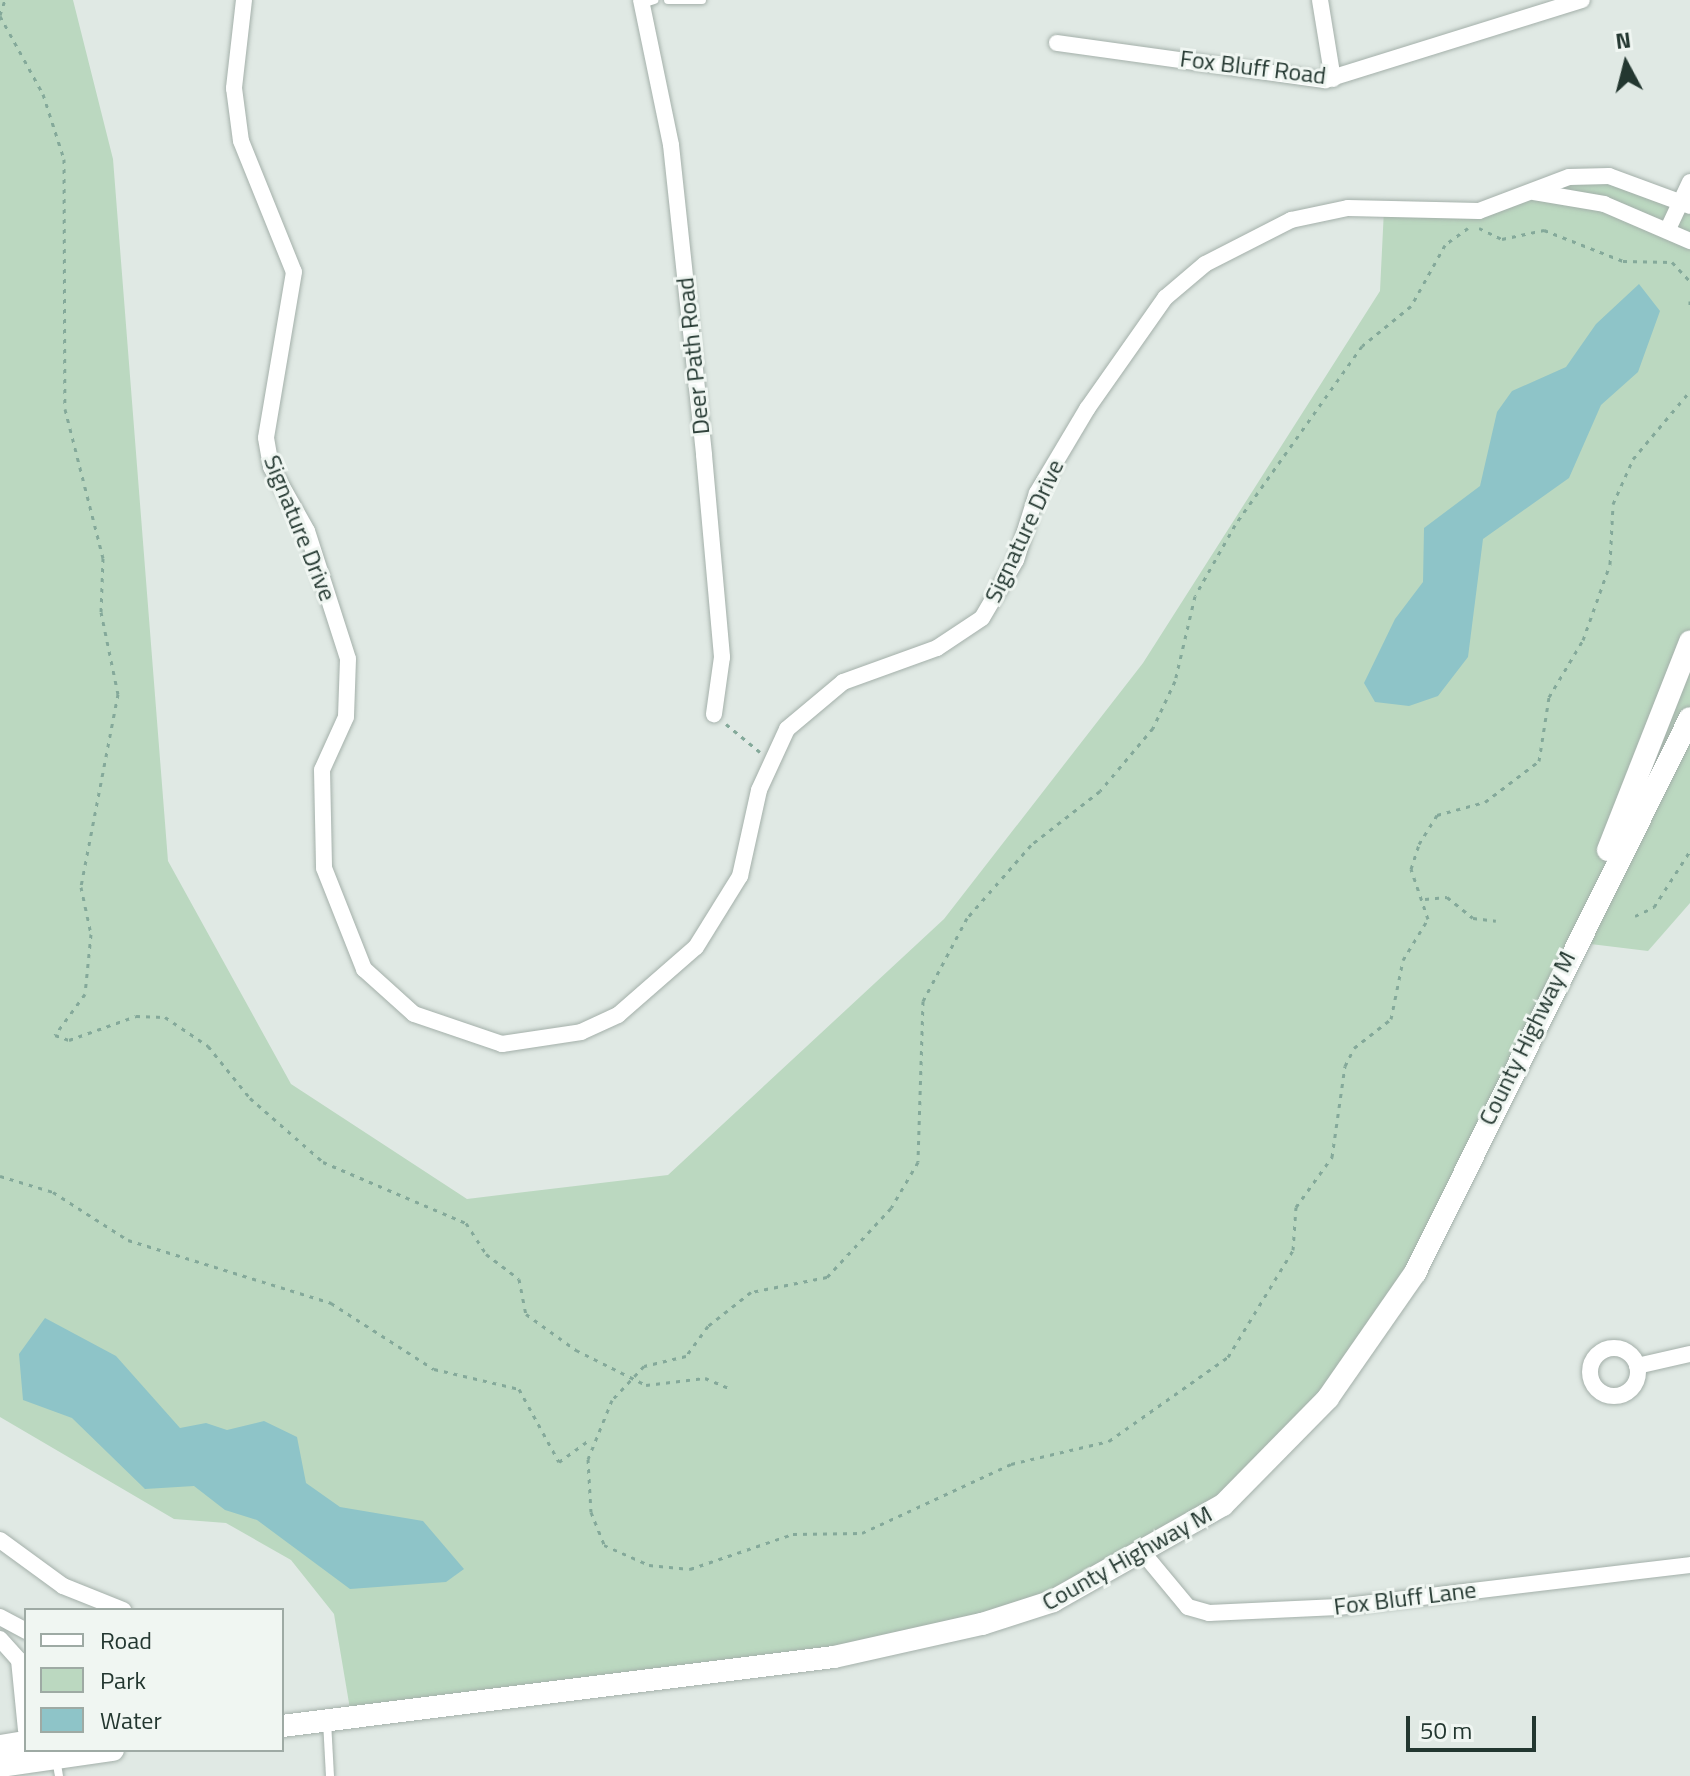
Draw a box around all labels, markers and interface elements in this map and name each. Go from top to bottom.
text: N [1613,22,1633,58]
north arrow [1586,24,1666,104]
street label: Fox Bluff Road [1178,44,1328,90]
street label: Deer Path Road [670,276,716,436]
street label: Signature Drive [258,451,342,605]
street label: Signature Drive [978,455,1070,607]
street label: County Highway M [1472,946,1582,1130]
street label: County Highway M [1037,1499,1217,1617]
street label: Fox Bluff Lane [1332,1575,1478,1621]
legend [24,1608,284,1752]
text: Road [100,1622,152,1658]
text: Park [100,1662,146,1698]
scale bar [1410,1700,1540,1750]
text: Water [100,1702,162,1738]
text: 50 m [1420,1712,1472,1748]

